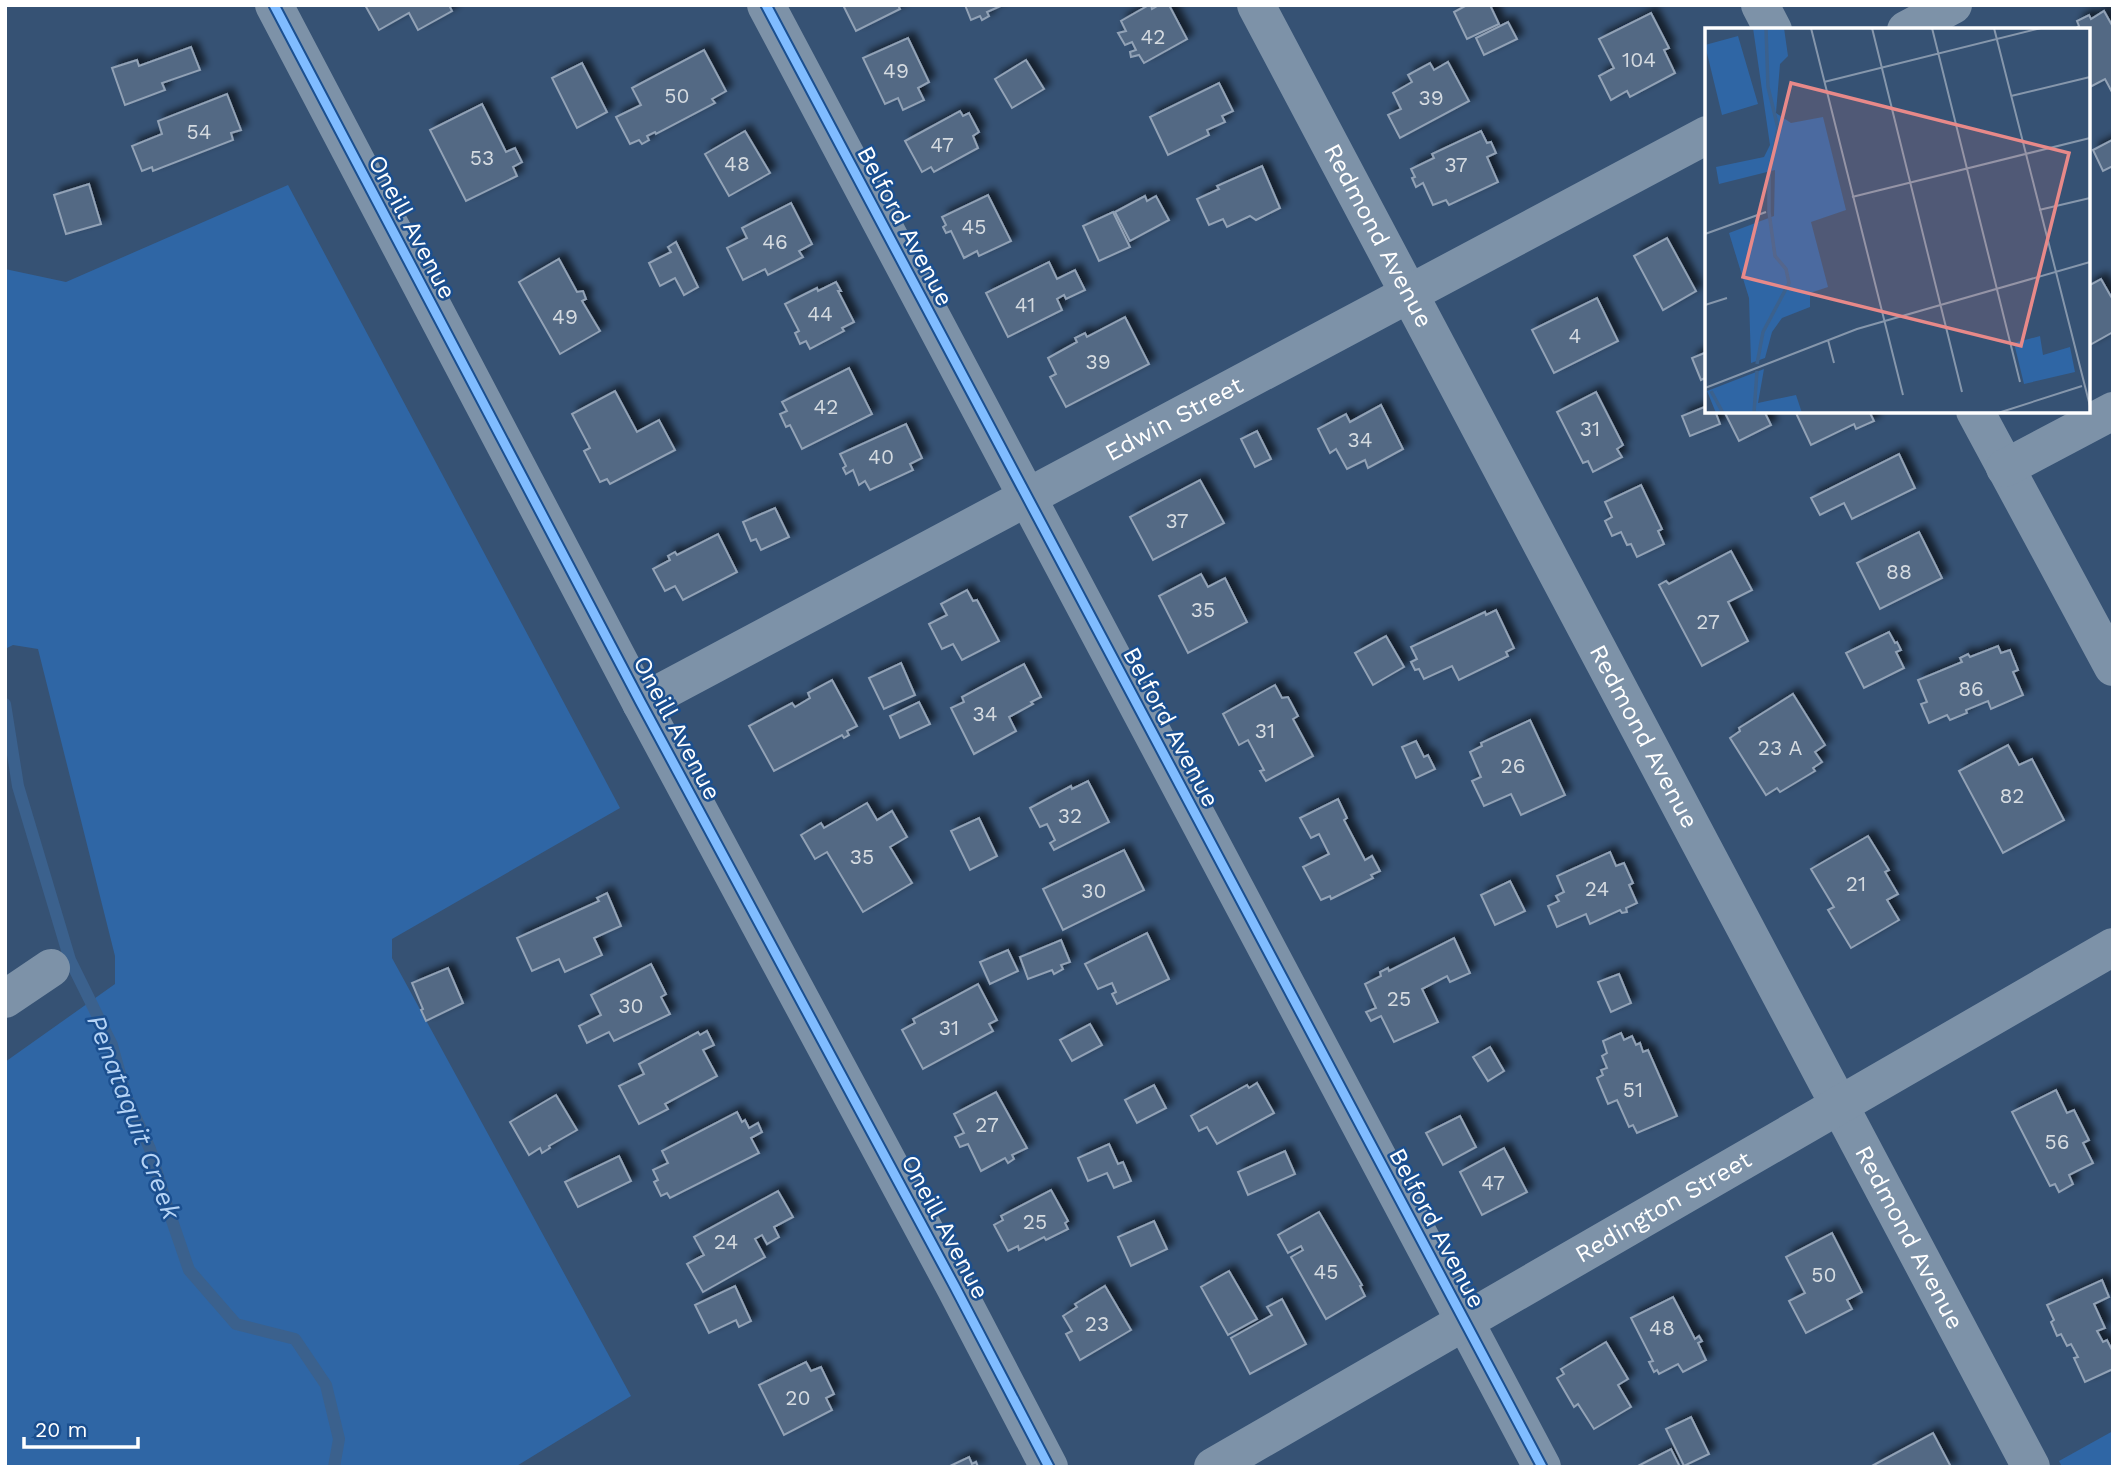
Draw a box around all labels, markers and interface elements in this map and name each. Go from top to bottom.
house number: 42 [1140,24,1166,49]
inset map [1705,28,2090,413]
house number: 104 [1622,47,1656,72]
house number: 49 [883,58,909,83]
house number: 50 [664,83,690,108]
house number: 39 [1418,85,1444,110]
house number: 54 [186,119,212,144]
house number: 47 [930,132,954,157]
street label: Redmond Avenue [1318,139,1438,332]
street label: Belford Avenue [851,141,959,311]
house number: 53 [470,145,494,170]
street label: Oneill Avenue [362,150,462,304]
house number: 48 [724,151,750,176]
house number: 37 [1444,152,1468,177]
house number: 45 [961,214,987,239]
house number: 46 [762,229,788,254]
house number: 41 [1015,292,1035,317]
house number: 44 [807,301,833,326]
house number: 49 [552,304,578,329]
house number: 4 [1569,323,1581,348]
house number: 39 [1085,349,1111,374]
street label: Edwin Street [1101,371,1248,467]
house number: 42 [813,394,839,419]
house number: 31 [1580,416,1600,441]
house number: 34 [1347,427,1373,452]
house number: 40 [868,444,894,469]
house number: 37 [1165,508,1189,533]
house number: 88 [1886,559,1912,584]
house number: 35 [1191,597,1215,622]
house number: 27 [1696,609,1720,634]
street label: Redmond Avenue [1584,640,1704,833]
street label: Belford Avenue [1117,642,1225,812]
street label: Oneill Avenue [627,651,727,805]
house number: 86 [1958,676,1984,701]
house number: 34 [972,701,998,726]
house number: 31 [1255,718,1275,743]
house number: 23 A [1758,735,1802,760]
house number: 26 [1500,753,1526,778]
house number: 82 [1999,783,2025,808]
house number: 32 [1058,803,1082,828]
house number: 35 [850,844,874,869]
house number: 21 [1846,871,1866,896]
house number: 24 [1585,876,1609,901]
house number: 30 [1081,878,1107,903]
house number: 25 [1387,986,1411,1011]
house number: 30 [618,993,644,1018]
water label: Penataquit Creek [81,1010,187,1224]
house number: 31 [939,1015,959,1040]
house number: 51 [1623,1077,1643,1102]
house number: 27 [975,1112,999,1137]
house number: 56 [2045,1129,2070,1154]
street label: Redmond Avenue [1849,1141,1969,1334]
street label: Belford Avenue [1383,1143,1491,1313]
street label: Redington Street [1570,1145,1756,1269]
street label: Oneill Avenue [895,1150,995,1304]
house number: 47 [1481,1170,1505,1195]
house number: 25 [1023,1209,1047,1234]
house number: 24 [714,1229,738,1254]
house number: 45 [1313,1259,1339,1284]
house number: 50 [1811,1262,1837,1287]
house number: 23 [1085,1311,1109,1336]
house number: 48 [1649,1315,1675,1340]
house number: 20 [785,1385,811,1410]
scale bar [24,1406,138,1450]
text: 20 m [35,1417,87,1442]

